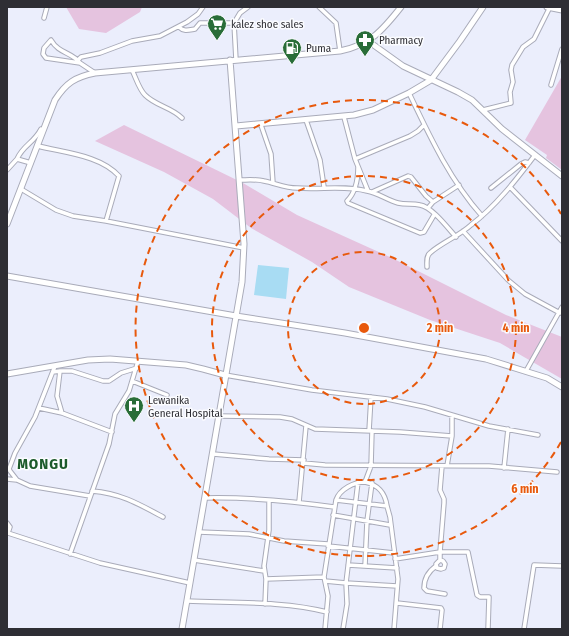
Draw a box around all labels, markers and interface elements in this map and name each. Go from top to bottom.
supermarket icon: kalez shoe sales [206,13,228,41]
place label: kalez shoe sales [231,18,304,31]
pharmacy icon: Pharmacy [354,29,376,57]
place label: Pharmacy [379,34,423,47]
fuel station icon: Puma [281,37,303,65]
place label: Puma [306,42,331,55]
centre of rings [357,321,371,335]
text: 2 min [426,321,453,335]
text: 4 min [502,321,530,335]
place label: Lewanika General Hospital [148,394,223,420]
hospital icon: Lewanika General Hospital [123,395,145,423]
district label: MONGU [17,455,69,473]
text: 6 min [511,482,539,496]

